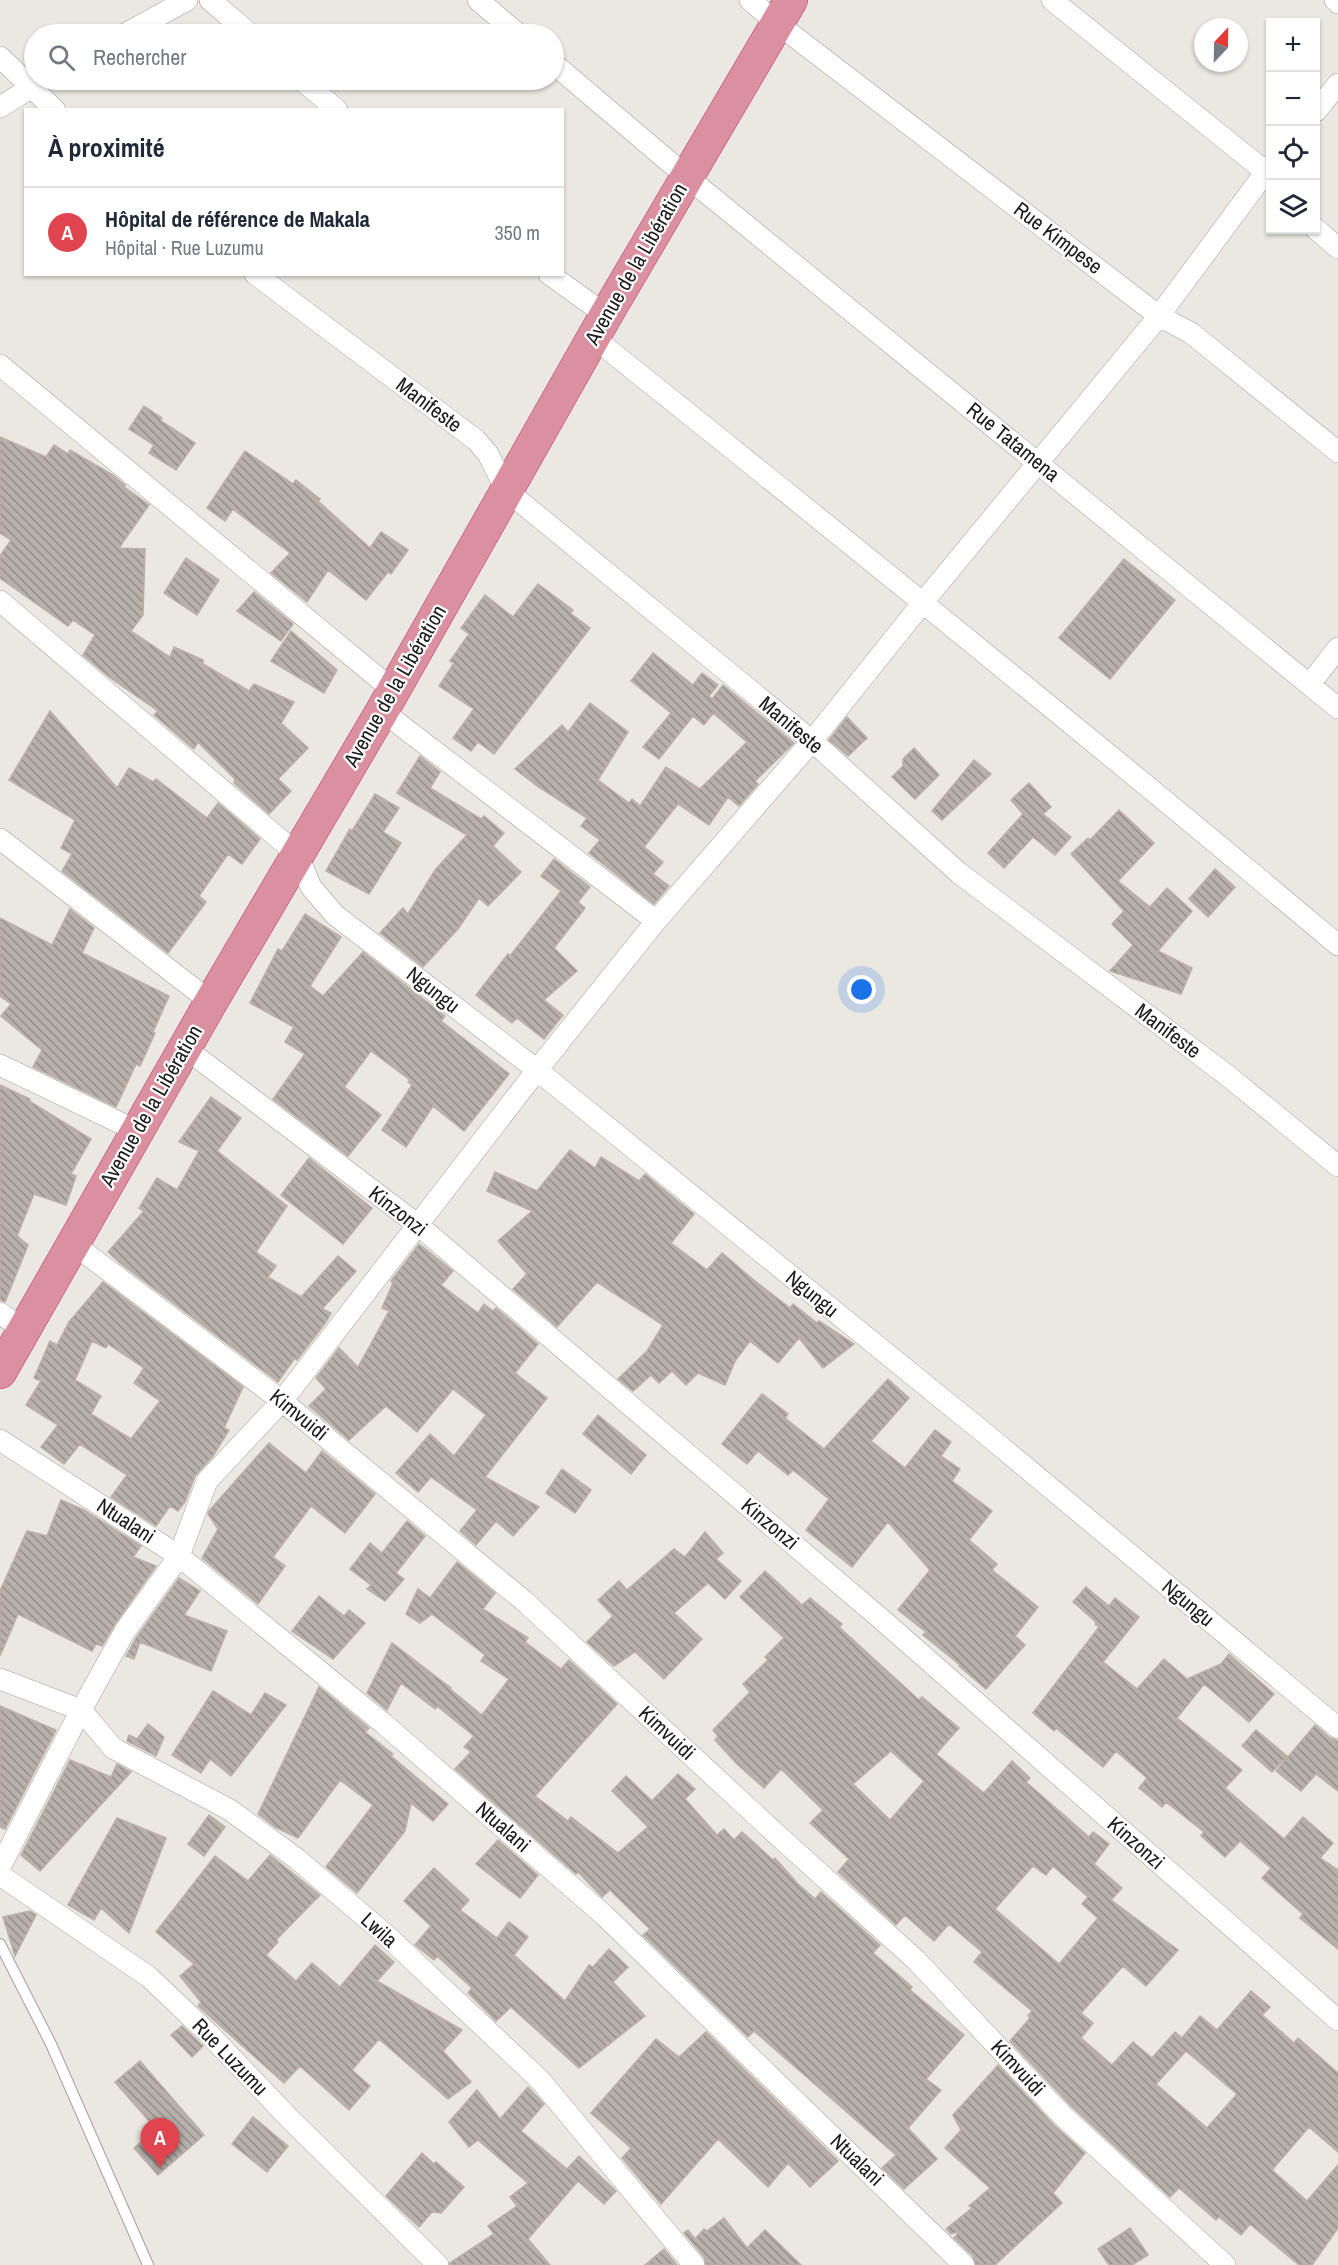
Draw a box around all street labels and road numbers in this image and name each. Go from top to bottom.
street label: Avenue de la Libération [577,177,694,351]
street label: Rue Kimpese [1008,195,1109,281]
street label: Manifeste [390,370,468,439]
street label: Rue Tatamena [961,395,1066,488]
street label: Avenue de la Libération [336,599,453,773]
street label: Manifeste [753,689,830,760]
street label: Ngungu [401,960,466,1020]
street label: Manifeste [1129,996,1207,1065]
street label: Avenue de la Libération [92,1019,209,1193]
street label: Kinzonzi [363,1179,434,1243]
street label: Ngungu [780,1263,845,1324]
street label: Kimvuidi [264,1382,335,1447]
street label: Ntualani [91,1491,161,1550]
street label: Kinzonzi [735,1491,805,1556]
street label: Ngungu [1156,1572,1221,1633]
street label: Kimvuidi [633,1699,702,1766]
street label: Ntualani [470,1795,537,1859]
street label: Kinzonzi [1102,1810,1171,1876]
street label: Lwila [355,1905,404,1954]
street label: Rue Luzumu [186,2011,275,2102]
street label: Kimvuidi [985,2033,1052,2102]
street label: Ntualani [824,2127,890,2192]

